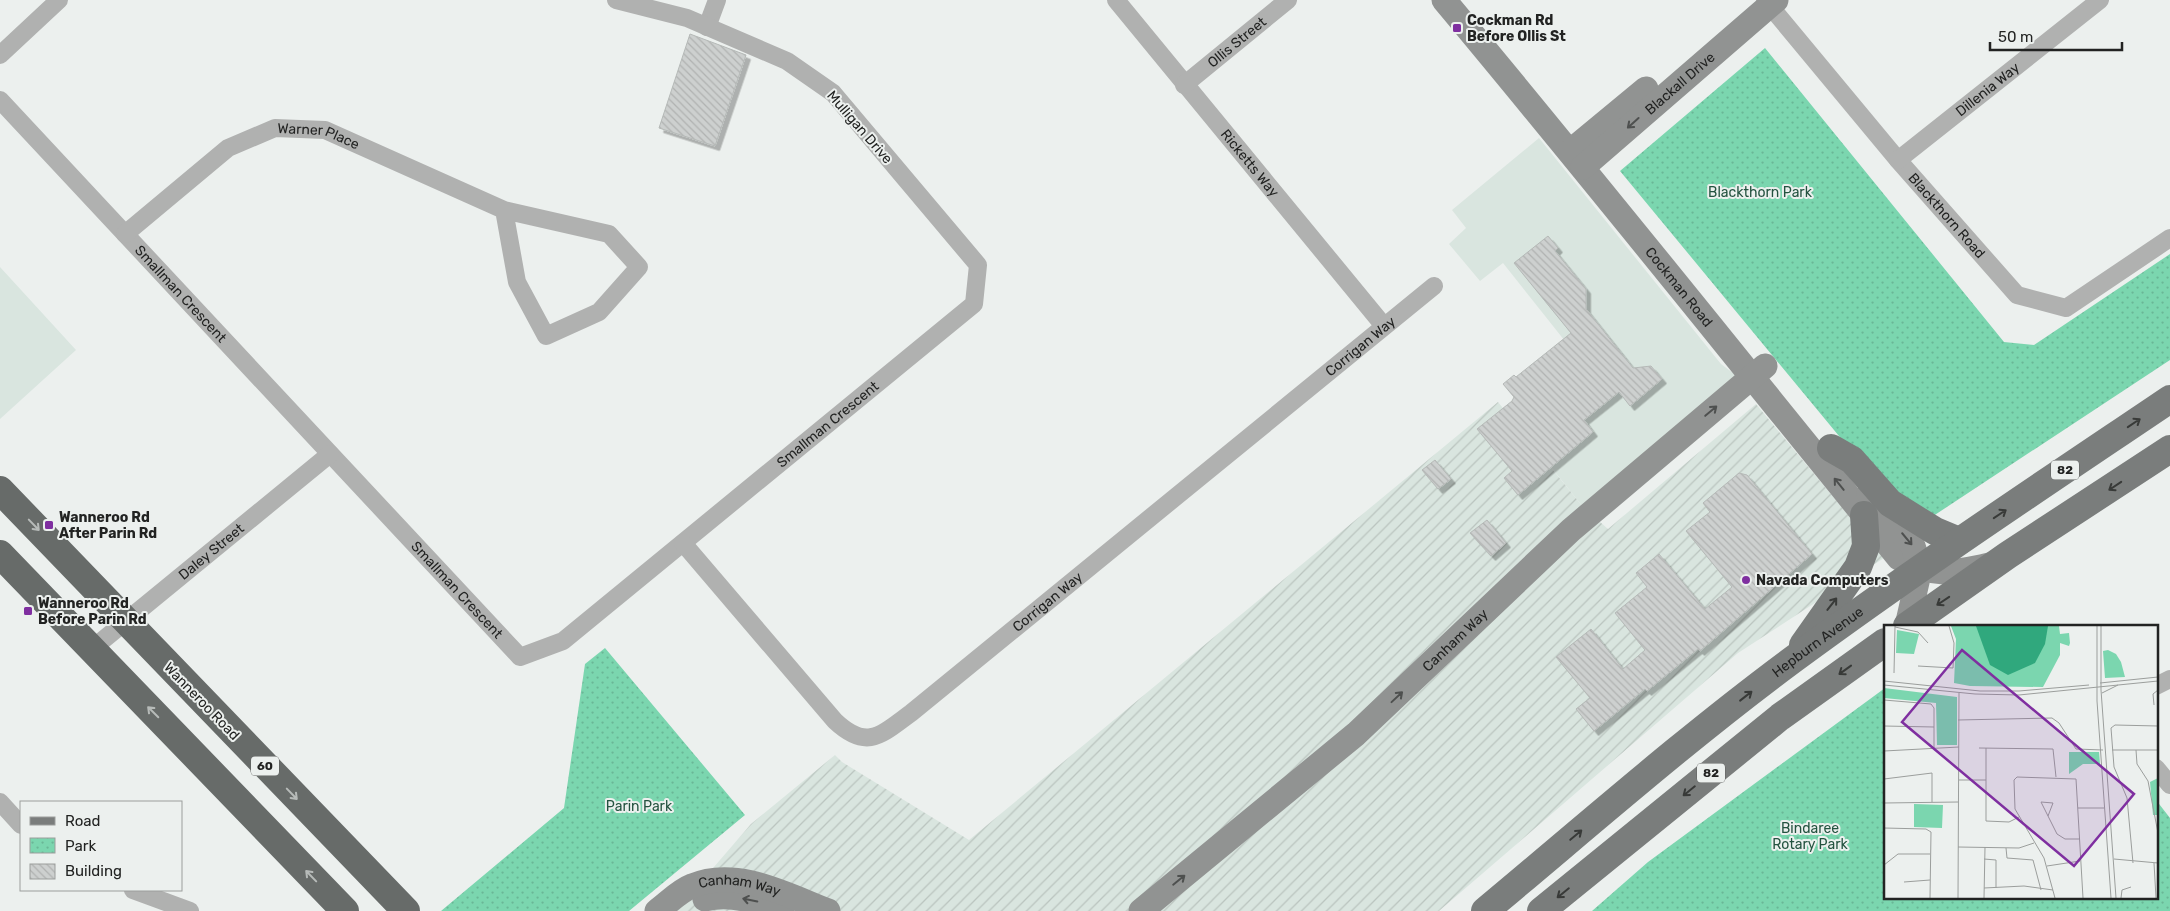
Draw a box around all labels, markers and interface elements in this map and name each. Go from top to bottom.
place label: Cockman Rd Before Ollis St [1467,12,1566,45]
street label: Ollis Street [1204,13,1270,71]
scale bar [1990,20,2122,52]
marker: Cockman Rd Before Ollis St [1451,22,1463,34]
text: 50 m [1998,28,2033,46]
street label: Blackall Drive [1642,49,1719,119]
street label: Dillenia Way [1952,59,2023,120]
street label: Mulligan Drive [823,87,896,168]
one-way arrow [1627,117,1640,129]
street label: Warner Place [277,120,362,153]
street label: Ricketts Way [1217,126,1283,201]
street label: Blackthorn Road [1904,170,1989,262]
park label: Blackthorn Park [1708,184,1813,201]
street label: Smallman Crescent [131,242,230,347]
street label: Cockman Road [1642,244,1716,330]
street label: Corrigan Way [1322,313,1399,380]
street label: Smallman Crescent [773,377,883,471]
one-way arrow [1705,405,1718,417]
one-way arrow [2127,418,2141,428]
road number: 82 [2051,460,2079,480]
one-way arrow [1834,478,1845,491]
one-way arrow [2108,481,2122,491]
place label: Wanneroo Rd After Parin Rd [59,509,157,542]
one-way arrow [1992,509,2006,519]
one-way arrow [28,519,40,532]
marker: Wanneroo Rd After Parin Rd [43,519,55,531]
street label: Daley Street [175,520,248,584]
one-way arrow [1901,532,1912,545]
street label: Smallman Crescent [407,538,507,643]
street label: Corrigan Way [1009,568,1086,636]
place label: Navada Computers [1756,572,1889,589]
marker: Navada Computers [1740,574,1752,586]
place label: Wanneroo Rd Before Parin Rd [38,595,147,628]
one-way arrow [1936,596,1950,606]
one-way arrow [1826,598,1837,611]
street label: Hepburn Avenue [1769,603,1867,681]
marker: Wanneroo Rd Before Parin Rd [22,605,34,617]
street label: Canham Way [1419,605,1492,675]
inset map [1884,625,2158,898]
street label: Wanneroo Road [160,659,243,744]
one-way arrow [1839,665,1853,675]
one-way arrow [1391,691,1404,703]
one-way arrow [1739,691,1753,701]
one-way arrow [148,706,160,718]
road number: 60 [251,756,279,776]
road number: 82 [1697,764,1725,782]
one-way arrow [1683,785,1696,796]
one-way arrow [286,788,298,801]
park label: Parin Park [606,798,673,815]
legend [20,801,182,891]
text: Road [65,812,101,830]
park label: Bindaree Rotary Park [1772,820,1849,853]
one-way arrow [1570,829,1583,841]
text: Park [65,837,96,855]
text: Building [65,862,122,880]
one-way arrow [305,869,317,882]
street label: Canham Way [697,872,783,900]
one-way arrow [1172,874,1185,885]
one-way arrow [1557,888,1570,899]
one-way arrow [743,895,759,905]

